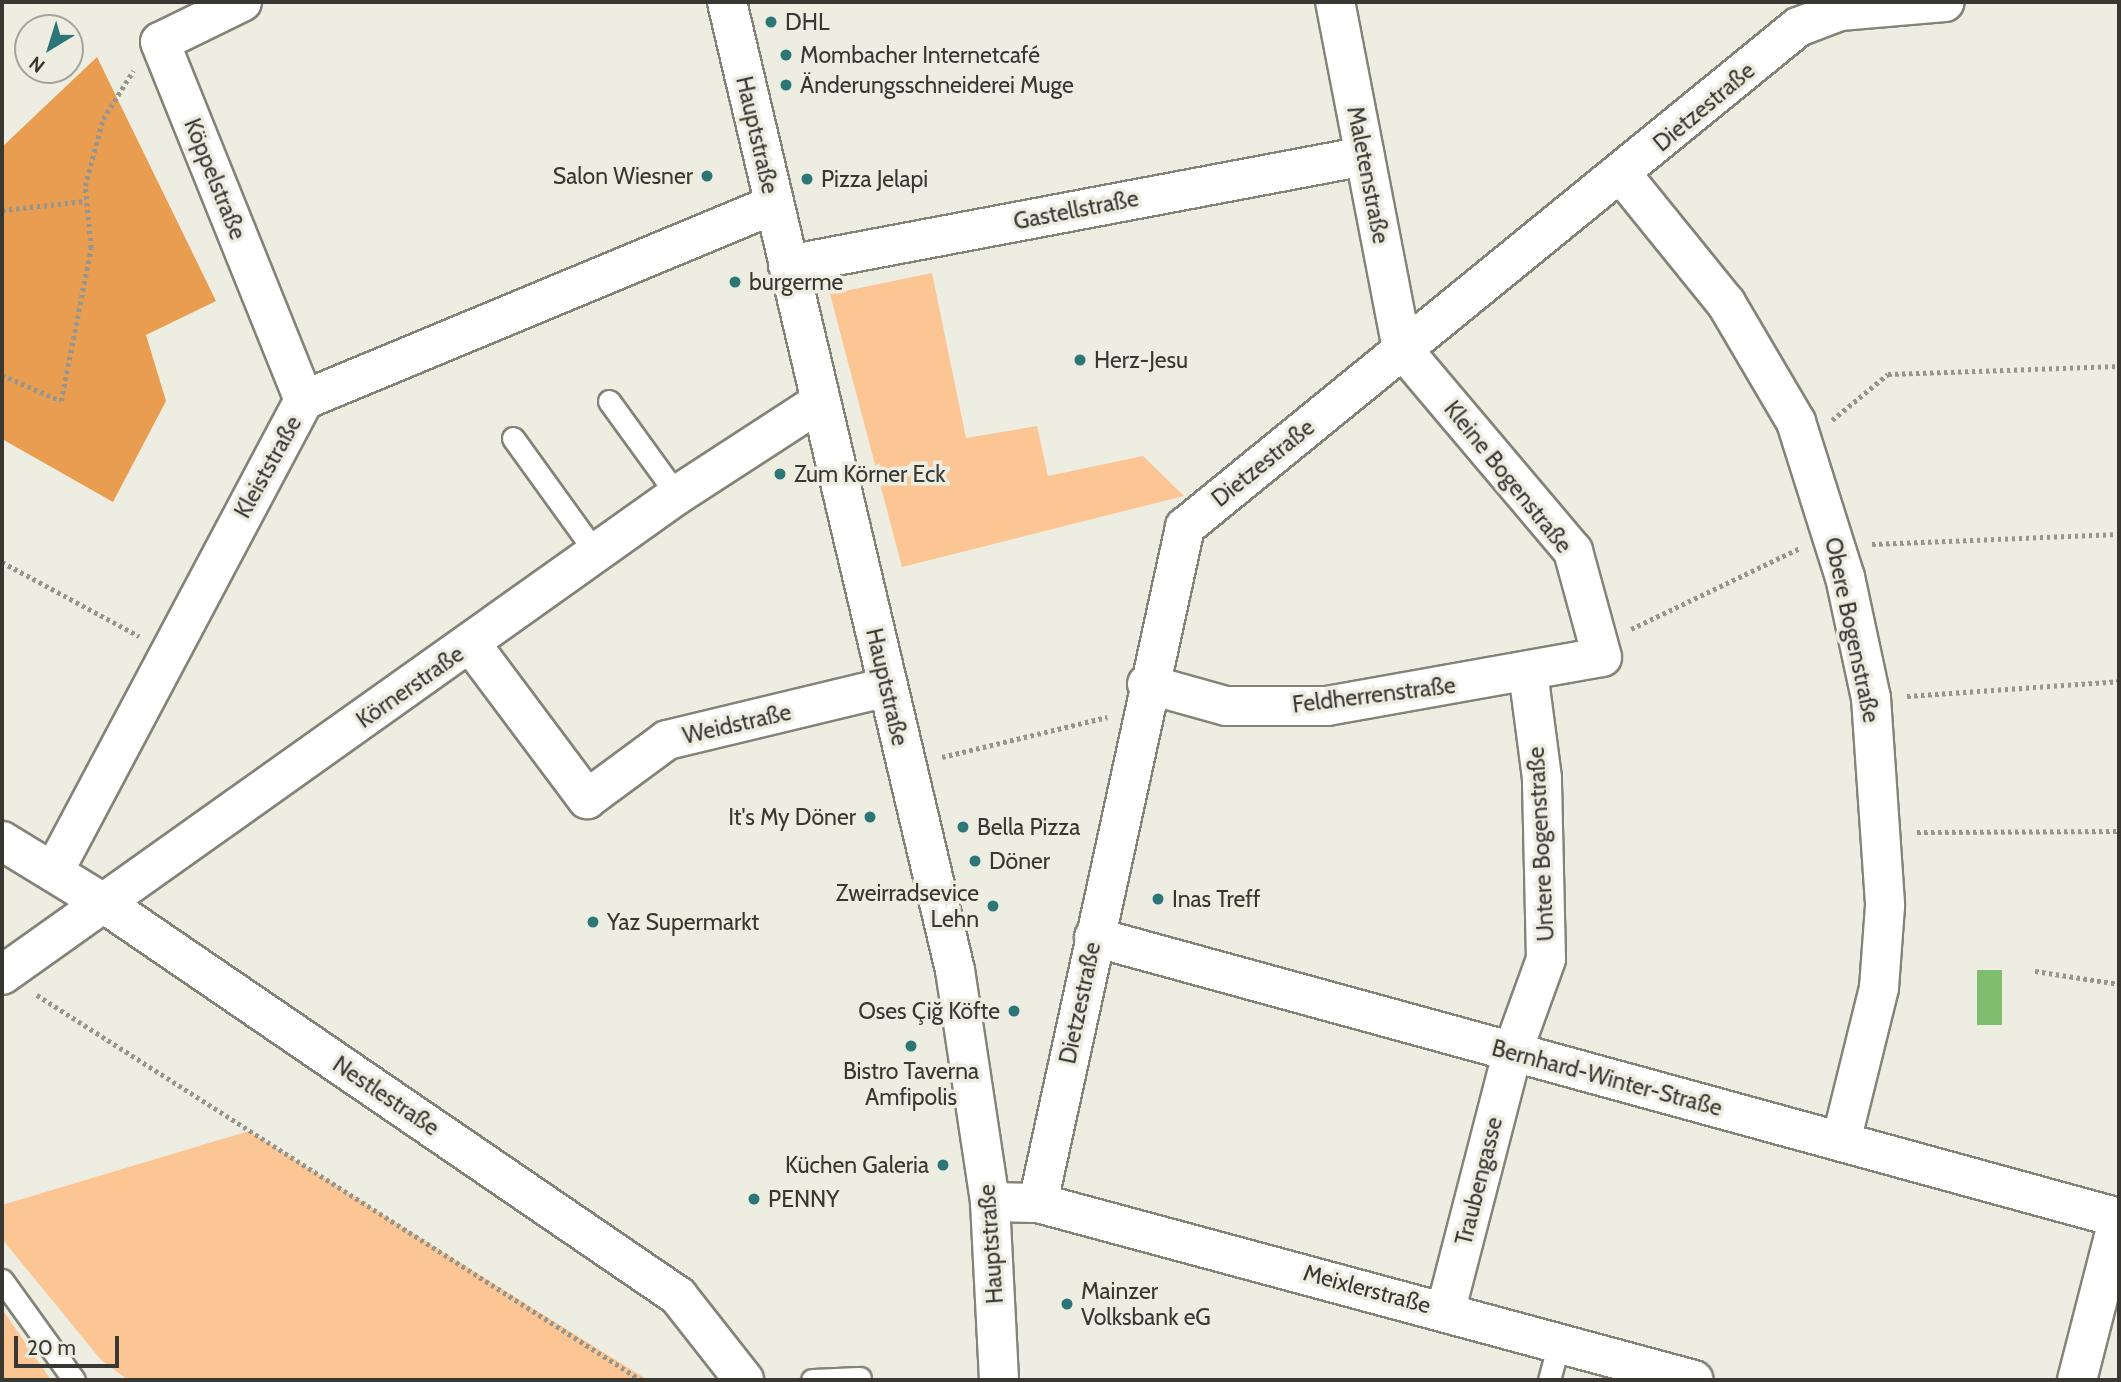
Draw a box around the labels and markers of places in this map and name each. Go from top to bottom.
place label: DHL [785,8,829,36]
marker: DHL [763,14,779,30]
place label: Mombacher Internetcafé [800,41,1040,69]
marker: Mombacher Internetcafé [778,47,794,63]
place label: Änderungsschneiderei Muge [800,71,1074,99]
marker: Änderungsschneiderei Muge [778,77,794,93]
place label: Salon Wiesner [553,162,693,190]
place label: Pizza Jelapi [821,165,928,193]
marker: Salon Wiesner [699,168,715,184]
marker: Pizza Jelapi [799,171,815,187]
place label: burgerme [749,268,843,296]
marker: burgerme [727,274,743,290]
place label: Herz-Jesu [1094,346,1188,374]
marker: Herz-Jesu [1072,352,1088,368]
place label: Zum Körner Eck [794,460,946,488]
marker: Zum Körner Eck [772,466,788,482]
place label: It's My Döner [728,803,856,831]
marker: It's My Döner [862,809,878,825]
place label: Bella Pizza [977,813,1080,841]
marker: Bella Pizza [955,819,971,835]
place label: Döner [989,847,1050,875]
marker: Döner [967,853,983,869]
place label: Zweirradsevice Lehn [836,879,979,933]
place label: Inas Treff [1172,885,1260,913]
marker: Inas Treff [1150,891,1166,907]
marker: Zweirradsevice Lehn [985,898,1001,914]
place label: Yaz Supermarkt [607,908,759,936]
marker: Yaz Supermarkt [585,914,601,930]
place label: Oses Çiğ Köfte [858,997,1000,1025]
marker: Oses Çiğ Köfte [1006,1003,1022,1019]
marker: Bistro Taverna Amfipolis [903,1038,919,1054]
place label: Bistro Taverna Amfipolis [843,1057,979,1111]
place label: Küchen Galeria [785,1151,929,1179]
marker: Küchen Galeria [935,1157,951,1173]
place label: PENNY [768,1185,839,1213]
marker: PENNY [746,1191,762,1207]
place label: Mainzer Volksbank eG [1081,1277,1211,1331]
marker: Mainzer Volksbank eG [1059,1296,1075,1312]

